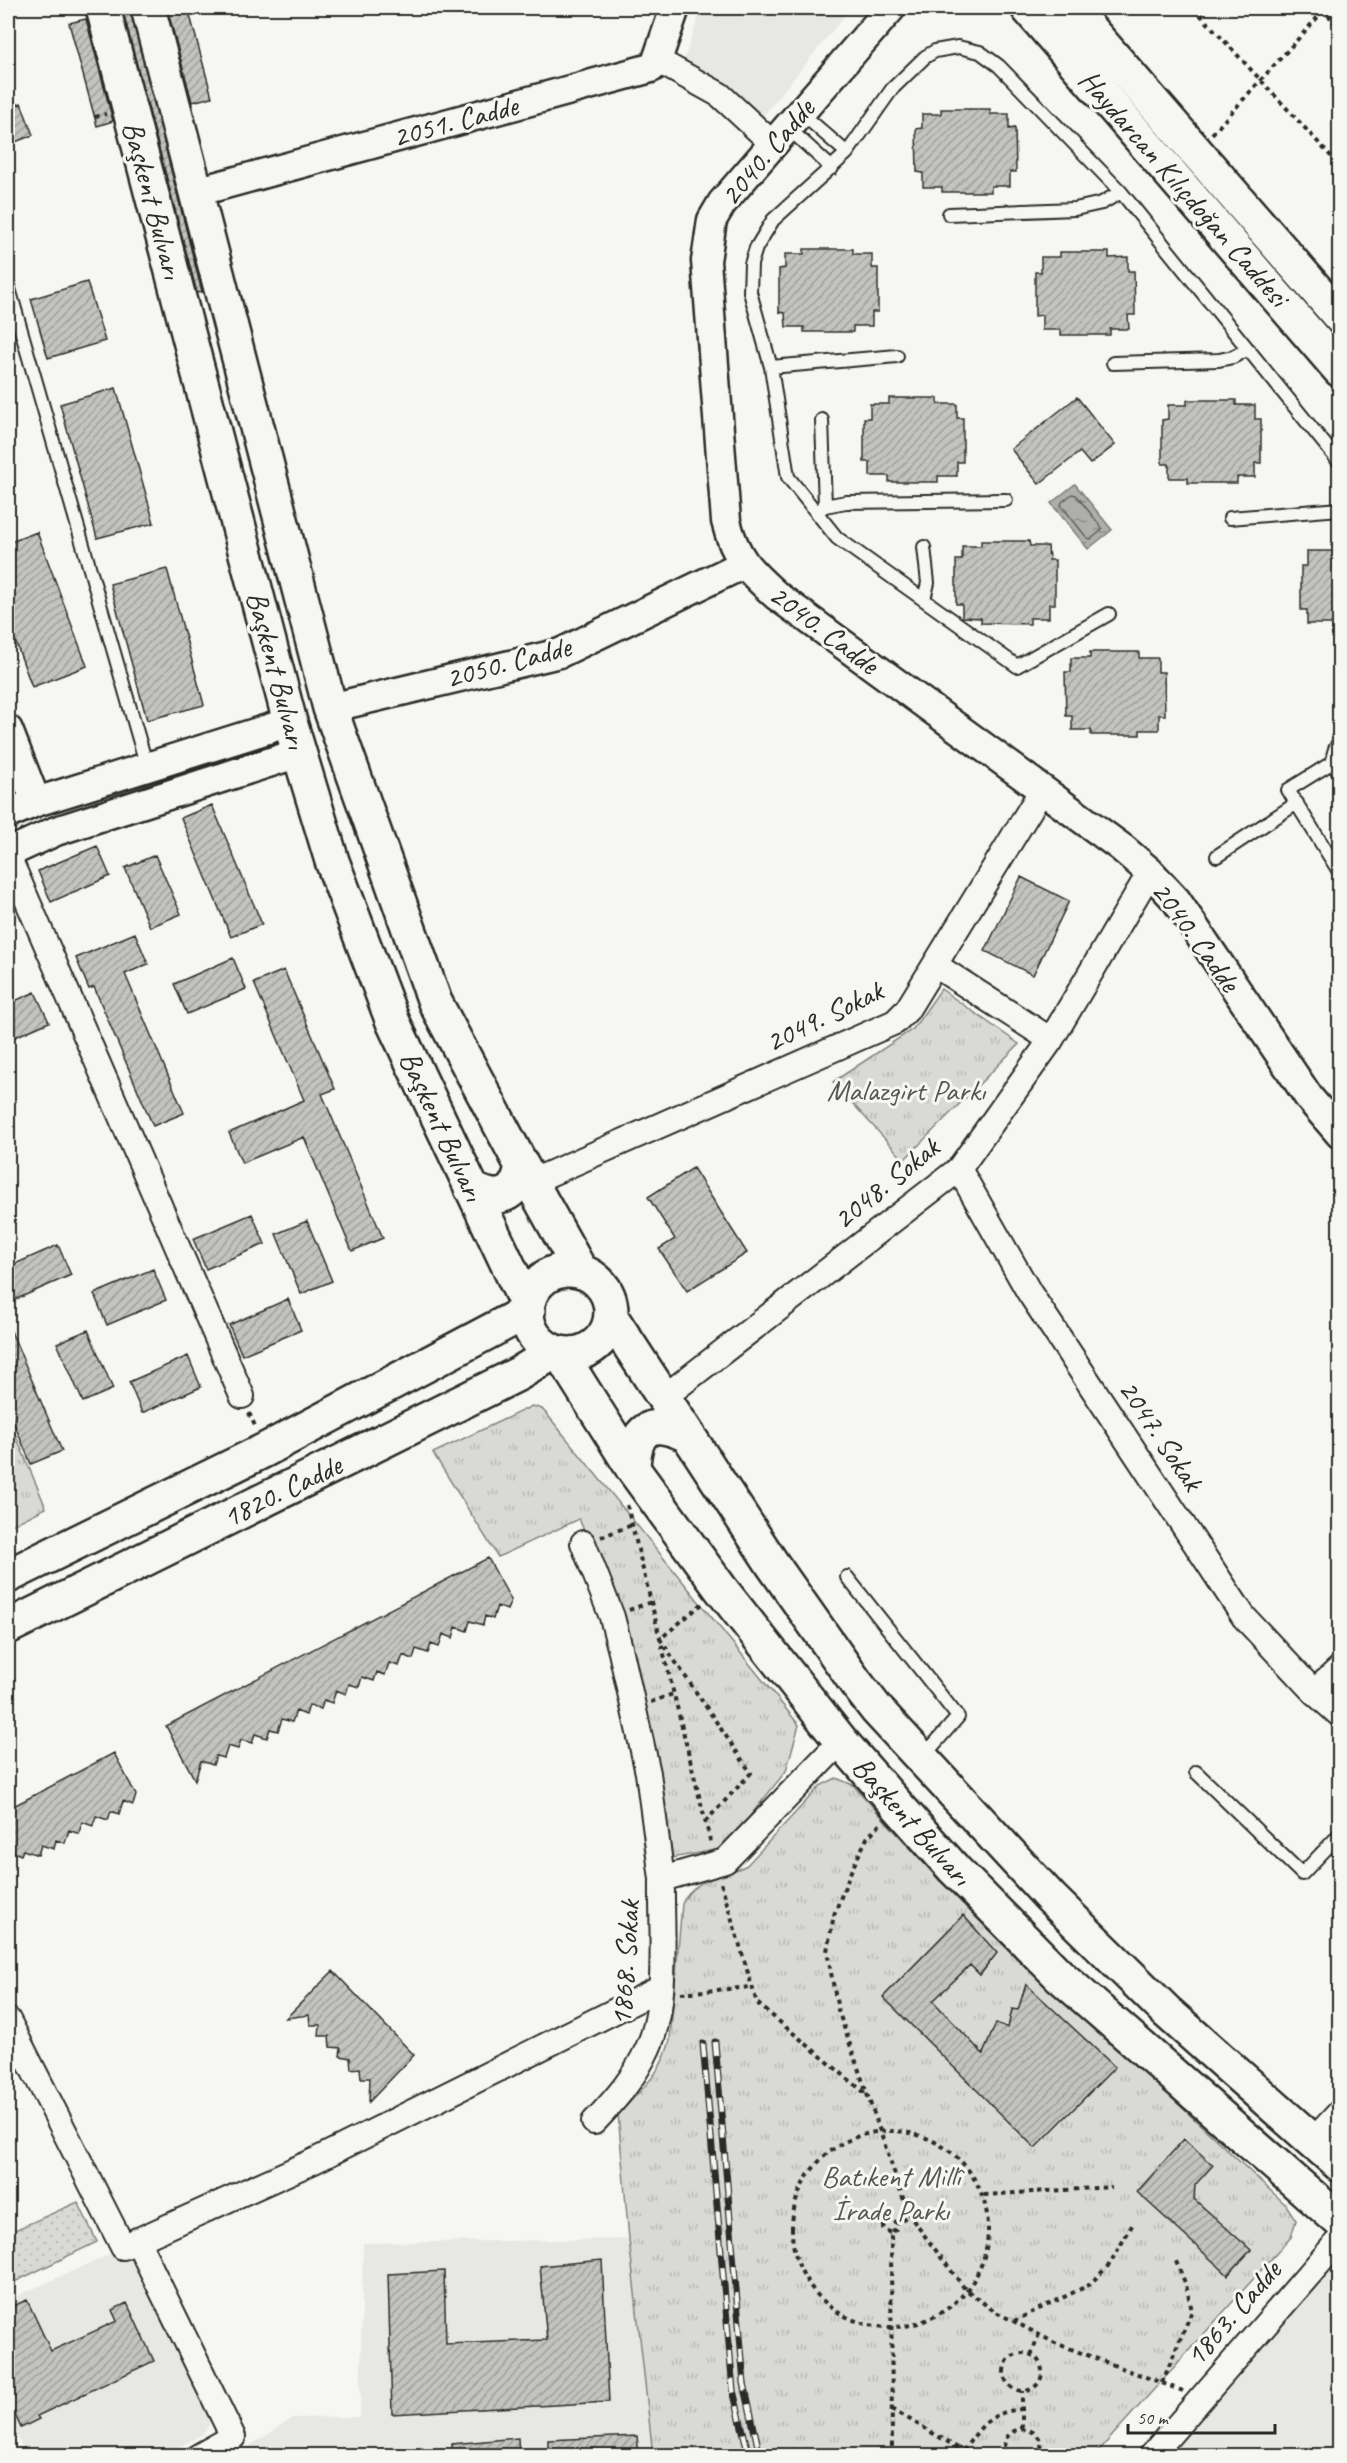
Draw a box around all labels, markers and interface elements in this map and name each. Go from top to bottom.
street label: Haydarcan Kılıçdoğan Caddesi [1071,62,1300,317]
street label: 2051. Cadde [388,86,524,156]
street label: 2040. Cadde [711,89,824,213]
street label: Başkent Bulvarı [114,117,193,284]
street label: 2040. Cadde [762,575,888,684]
street label: Başkent Bulvarı [238,587,317,754]
street label: 2050. Cadde [441,627,577,697]
street label: 2040. Cadde [1143,873,1250,1001]
street label: 2049. Sokak [759,970,891,1061]
street label: Başkent Bulvarı [391,1045,494,1208]
park label: Malazgirt Parkı [827,1071,987,1109]
street label: 2048. Sokak [825,1127,949,1237]
street label: 2047. Sokak [1110,1372,1213,1500]
street label: 1820. Cadde [216,1445,350,1536]
street label: Başkent Bulvarı [844,1748,981,1895]
street label: 1868. Sokak [602,1897,648,2027]
park label: Batıkent Millî İrade Parkı [822,2157,966,2229]
street label: 1863. Cadde [1177,2251,1291,2374]
scale bar [1128,2397,1275,2435]
text: 50 m [1137,2407,1170,2429]

